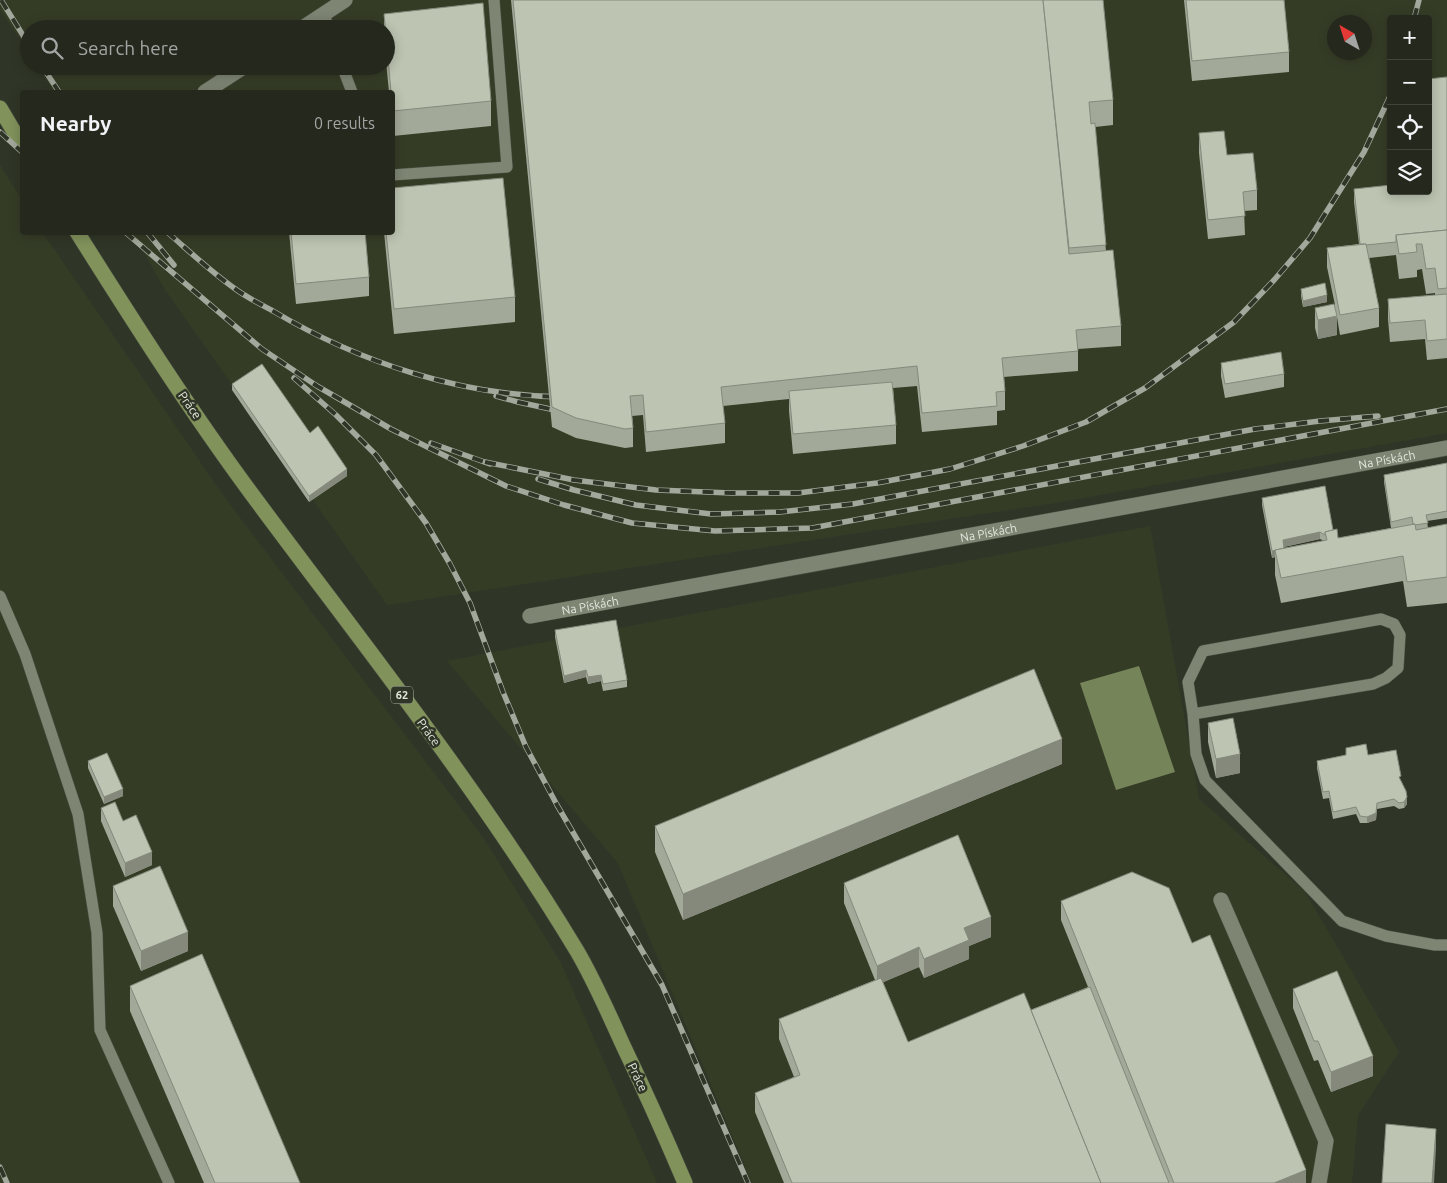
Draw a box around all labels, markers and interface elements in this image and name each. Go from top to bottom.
north arrow [1327,15,1372,60]
map controls [1387,15,1432,195]
button: + [1387,15,1432,60]
search box [20,20,395,75]
icon: search [38,34,66,62]
text: Search here [78,37,178,59]
button: − [1387,60,1432,105]
button: locate [1387,105,1432,150]
text: Nearby [40,111,111,135]
text: 0 results [314,114,375,132]
button: layers [1387,150,1432,195]
street label: Práce [176,389,204,421]
street label: Na Pískách [1357,447,1416,471]
street label: Na Pískách [959,520,1018,544]
street label: Na Pískách [561,593,619,617]
road number: 62 [391,686,413,704]
street label: Práce [415,716,443,748]
street label: Práce [626,1061,650,1093]

